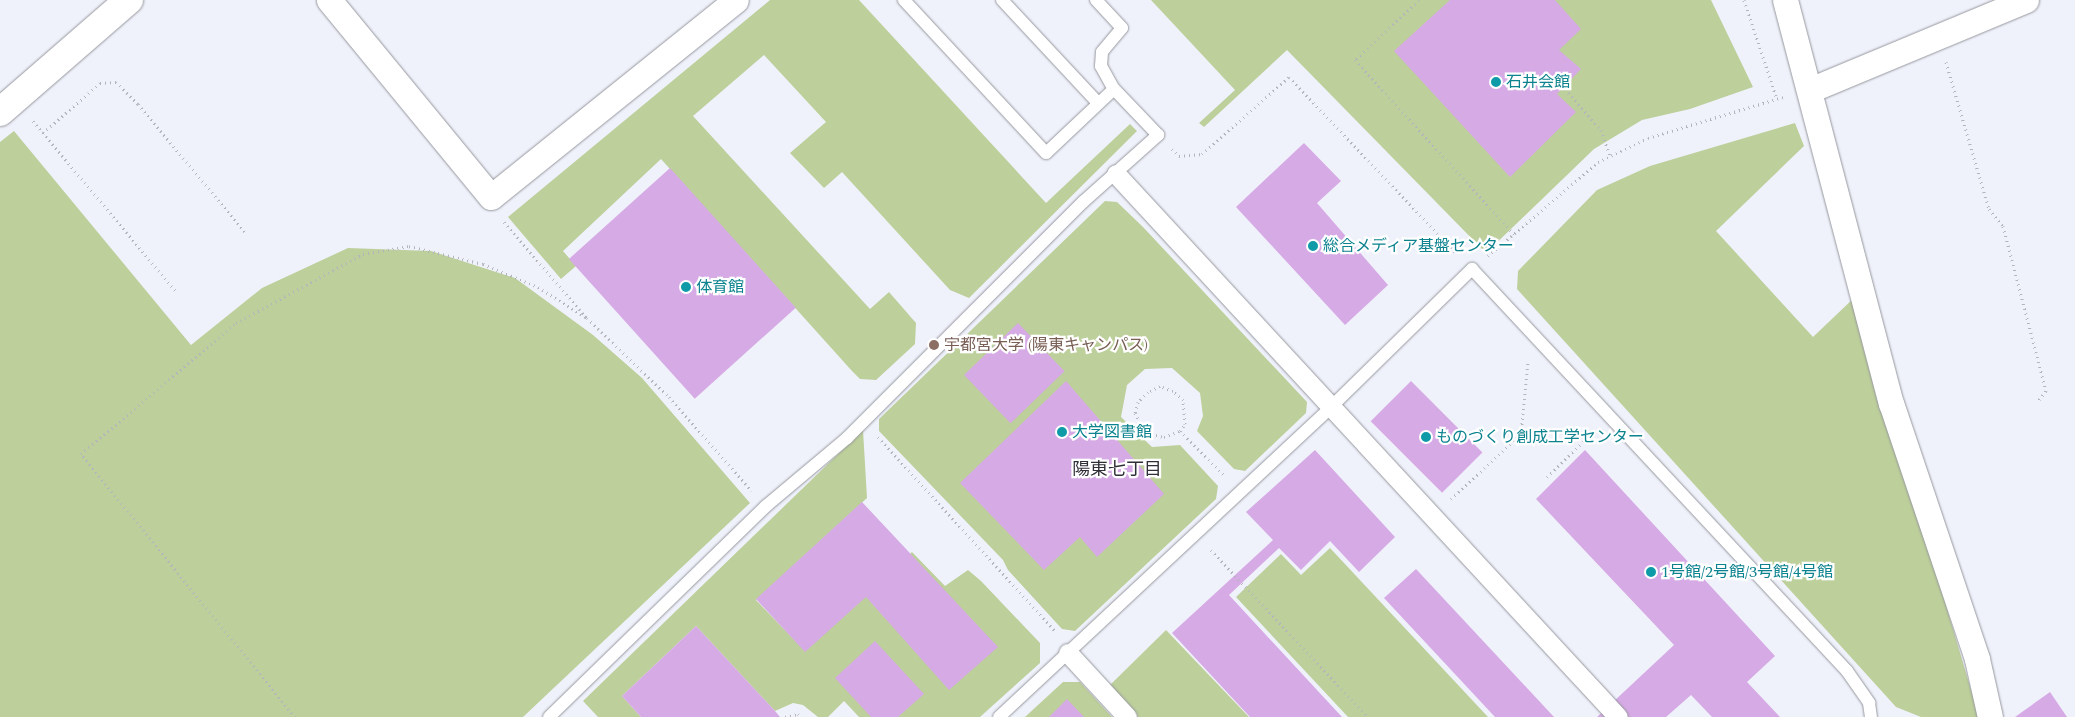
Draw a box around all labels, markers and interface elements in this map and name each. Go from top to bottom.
place label: 石井会館 [1506,72,1570,92]
marker: 石井会館 [1490,76,1502,88]
place label: 総合メディア基盤センター [1323,236,1515,256]
marker: 総合メディア基盤センター [1307,240,1319,252]
place label: 体育館 [696,277,744,297]
marker: 体育館 [680,281,692,293]
place label: 宇都宮大学 (陽東キャンパス) [944,335,1148,355]
marker: 宇都宮大学 (陽東キャンパス) [928,339,940,351]
place label: 大学図書館 [1072,422,1152,442]
marker: 大学図書館 [1056,426,1068,438]
place label: ものづくり創成工学センター [1436,427,1644,447]
marker: ものづくり創成工学センター [1420,431,1432,443]
district label: 陽東七丁目 [1072,459,1162,481]
place label: 1号館/2号館/3号館/4号館 [1661,562,1833,582]
marker: 1号館/2号館/3号館/4号館 [1645,566,1657,578]

